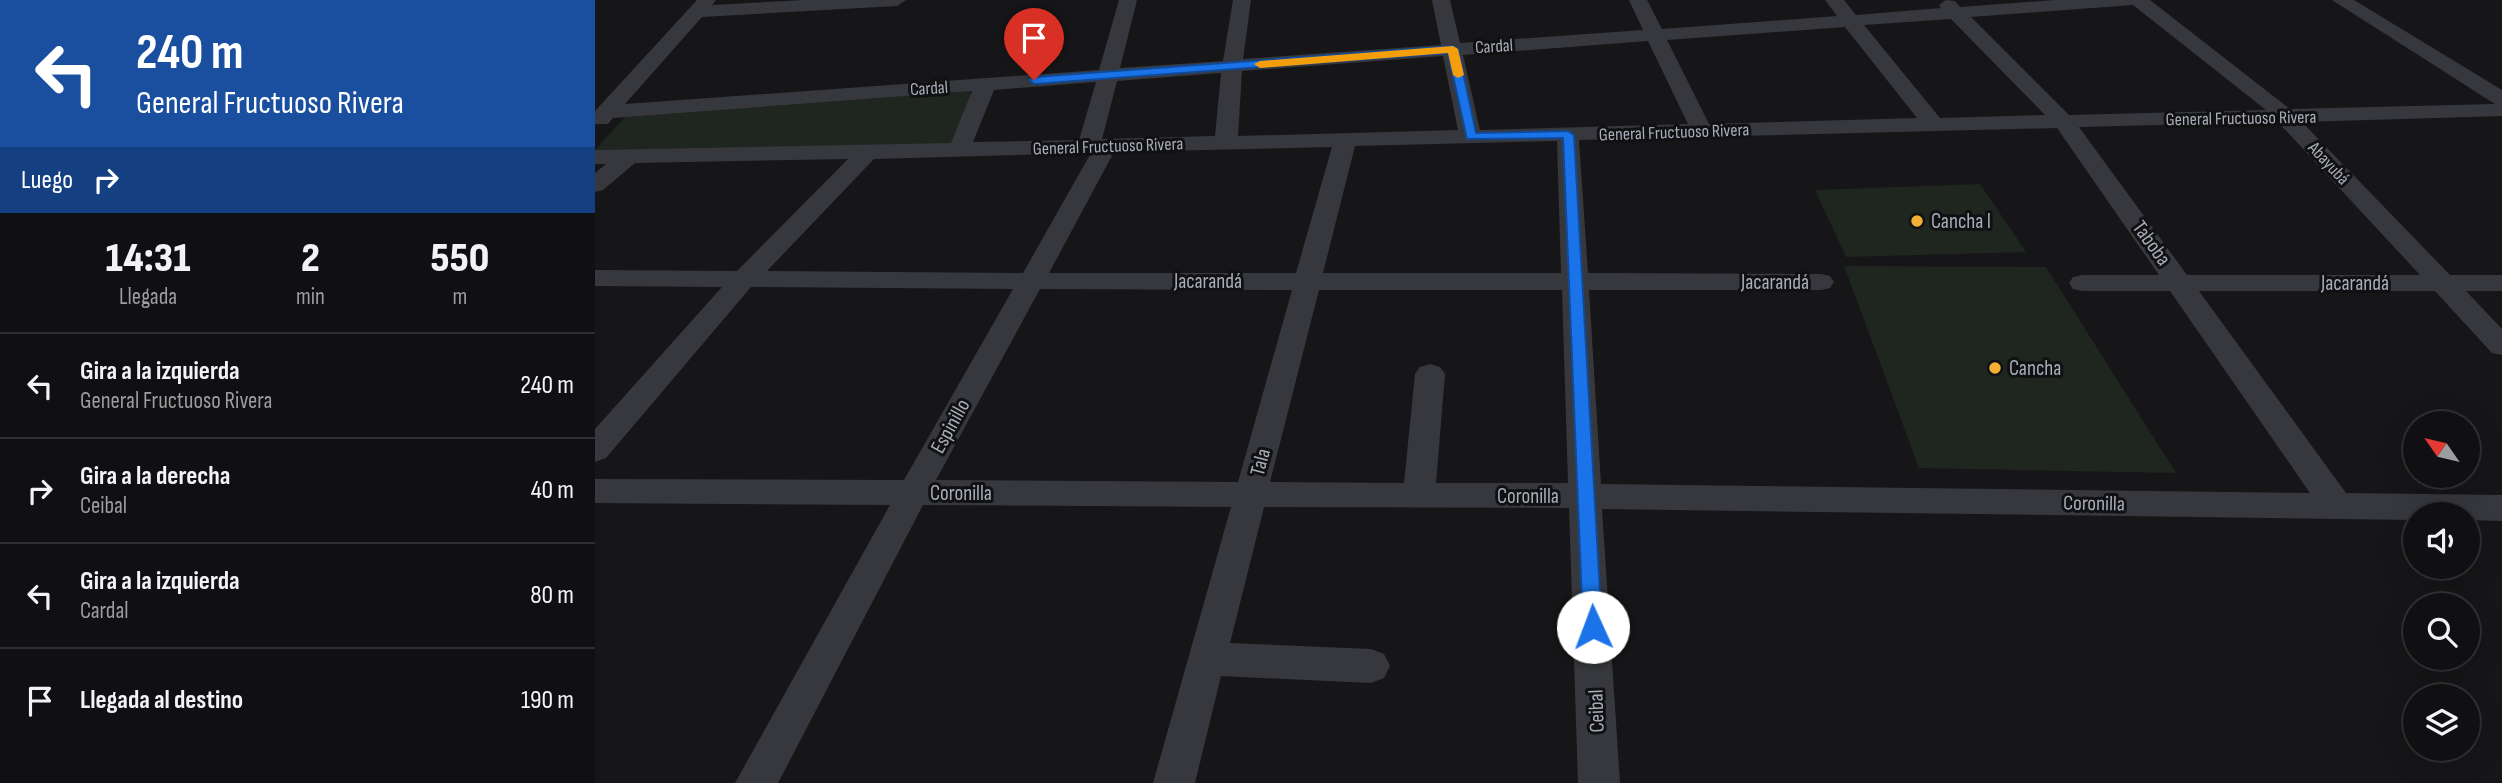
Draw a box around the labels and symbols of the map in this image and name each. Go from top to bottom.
pin [1004,8,1064,80]
street label: Cardal [1474,35,1514,58]
street label: Cardal [909,77,949,100]
street label: General Fructuoso Rivera [2166,107,2317,130]
street label: General Fructuoso Rivera [1598,119,1750,146]
street label: General Fructuoso Rivera [1032,133,1184,160]
street label: Abayubá [2303,137,2354,189]
place label: Cancha I [1931,209,1991,234]
marker: Cancha I [1909,213,1925,229]
street label: Taboba [2127,216,2176,271]
street label: Jacarandá [1173,269,1242,294]
street label: Jacarandá [1740,270,1809,295]
street label: Jacarandá [2320,271,2389,296]
place label: Cancha [2009,356,2061,381]
marker: Cancha [1987,360,2003,376]
street label: Espinillo [925,395,975,458]
north arrow [2403,411,2480,488]
street label: Tala [1245,446,1276,479]
street label: Coronilla [930,481,992,506]
street label: Coronilla [1497,484,1559,509]
street label: Coronilla [2063,490,2125,517]
position arrow [1556,590,1630,664]
street label: Ceibal [1583,689,1610,733]

